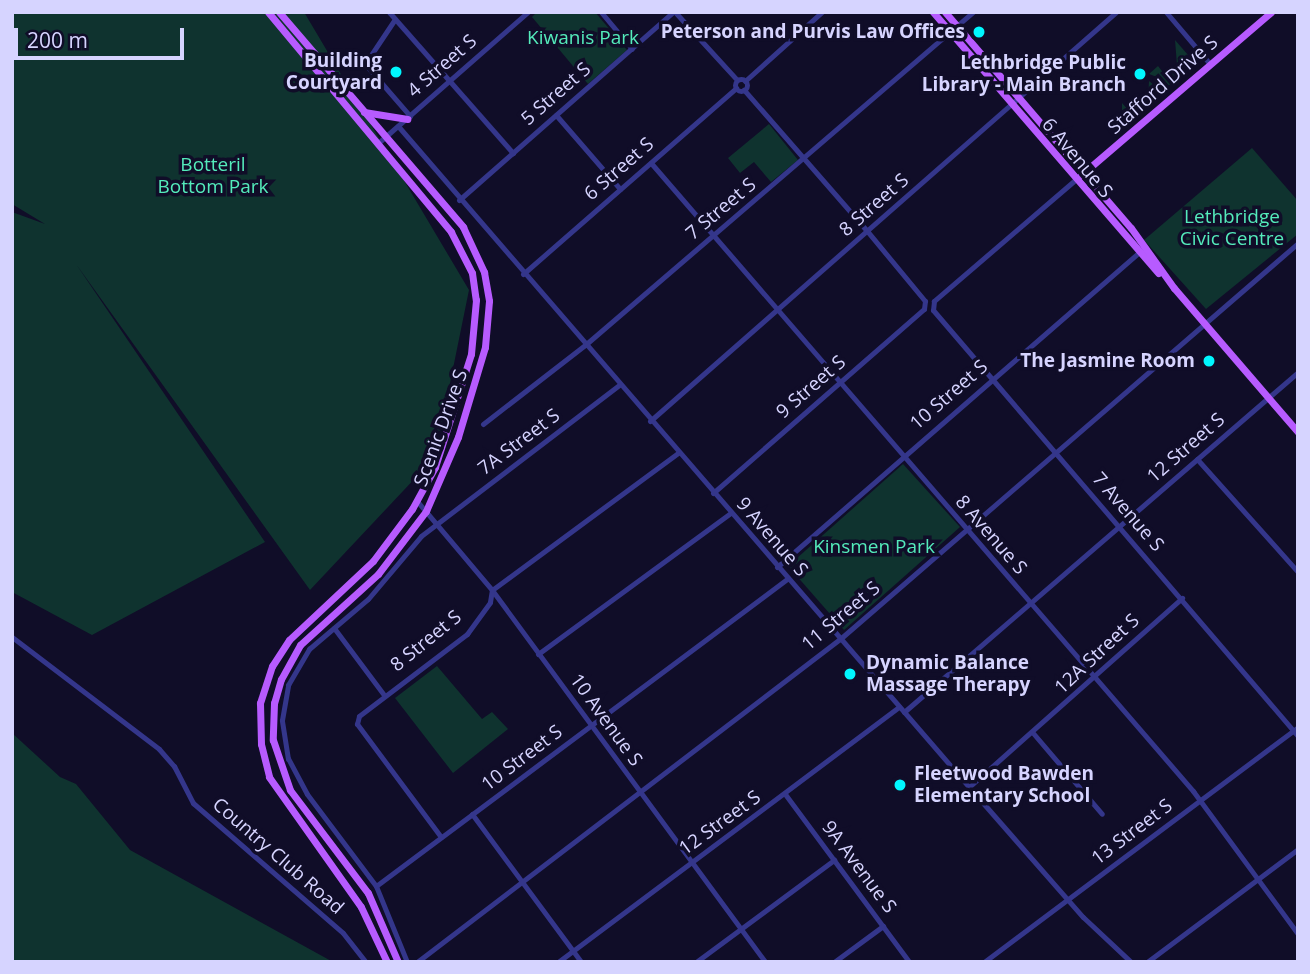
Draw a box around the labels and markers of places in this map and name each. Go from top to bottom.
place label: Peterson and Purvis Law Offices [661,21,965,43]
marker: Peterson and Purvis Law Offices [971,24,987,40]
place label: Building Courtyard [286,50,382,94]
place label: Lethbridge Public Library - Main Branch [922,52,1126,96]
marker: Building Courtyard [388,64,404,80]
marker: Lethbridge Public Library - Main Branch [1132,66,1148,82]
place label: The Jasmine Room [1020,350,1195,372]
marker: The Jasmine Room [1201,353,1217,369]
place label: Dynamic Balance Massage Therapy [866,652,1030,696]
marker: Dynamic Balance Massage Therapy [840,664,860,684]
place label: Fleetwood Bawden Elementary School [914,763,1094,807]
marker: Fleetwood Bawden Elementary School [892,777,908,793]

